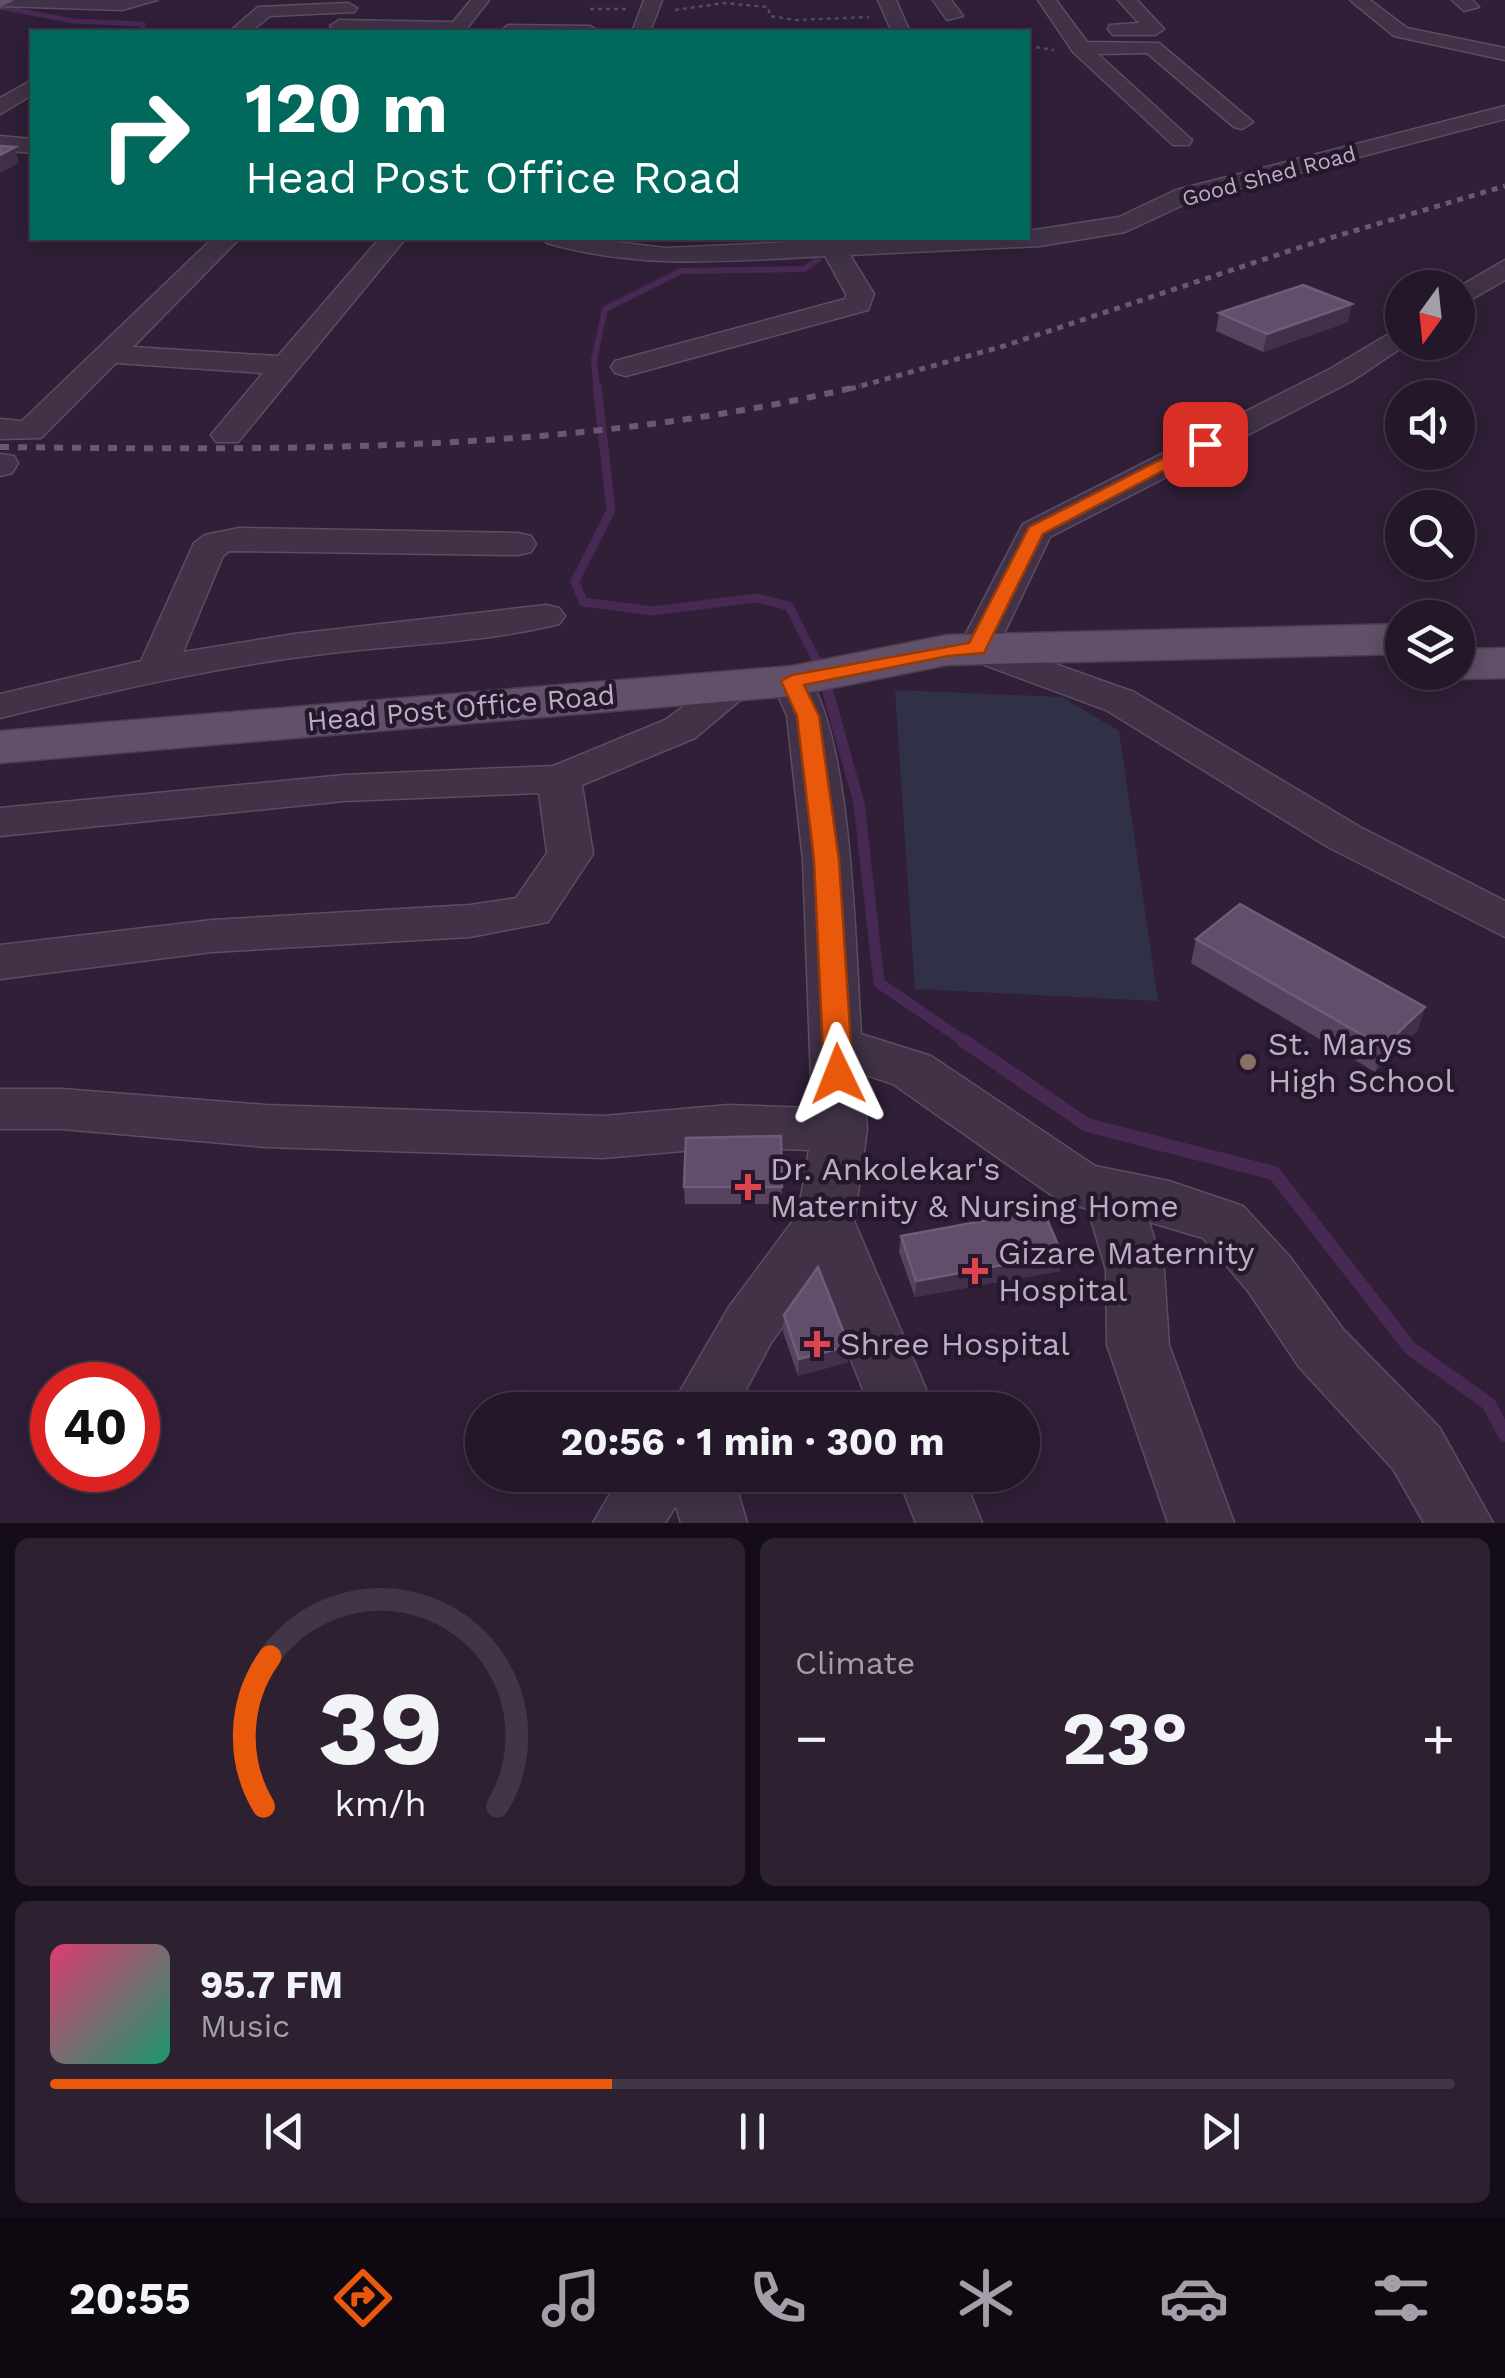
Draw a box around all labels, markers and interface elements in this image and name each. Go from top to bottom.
text: 120 m [245,67,448,149]
icon: right [80,70,210,200]
street label: Good Shed Road [1179,141,1359,211]
text: Head Post Office Road [245,151,742,204]
north arrow [1385,270,1475,360]
map controls [1385,270,1475,690]
button: sound [1385,380,1475,470]
pin [1163,402,1248,487]
icon: arrive [1178,417,1233,472]
button: search [1385,490,1475,580]
button: layers [1385,600,1475,690]
street label: Head Post Office Road [306,678,616,738]
position arrow [786,1022,890,1126]
place label: St. Marys High School [1268,1025,1454,1100]
marker: St. Marys High School [1237,1051,1259,1073]
place label: Dr. Ankolekar's Maternity & Nursing Home [770,1150,1179,1225]
marker: Dr. Ankolekar's Maternity & Nursing Home [735,1174,761,1200]
place label: Gizare Maternity Hospital [998,1234,1255,1309]
marker: Gizare Maternity Hospital [962,1258,988,1284]
place label: Shree Hospital [840,1325,1070,1363]
marker: Shree Hospital [804,1331,830,1357]
speed limit sign: 40 [30,1362,160,1492]
text: 20:56 · 1 min · 300 m [561,1420,944,1464]
text: Climate [795,1644,915,1682]
text: 39 [317,1667,443,1789]
text: 23° [1062,1694,1188,1782]
text: − [795,1706,828,1770]
text: + [1422,1706,1455,1770]
text: km/h [334,1783,426,1825]
text: 95.7 FM [200,1963,343,2007]
text: Music [200,2007,290,2045]
icon: previous [257,2104,312,2159]
icon: pause [725,2104,780,2159]
icon: next [1193,2104,1248,2159]
icon: directions [328,2263,398,2333]
icon: music [536,2263,606,2333]
icon: phone [743,2263,813,2333]
icon: climate [951,2263,1021,2333]
icon: car [1159,2263,1229,2333]
icon: filters [1366,2263,1436,2333]
text: 20:55 [69,2272,191,2325]

